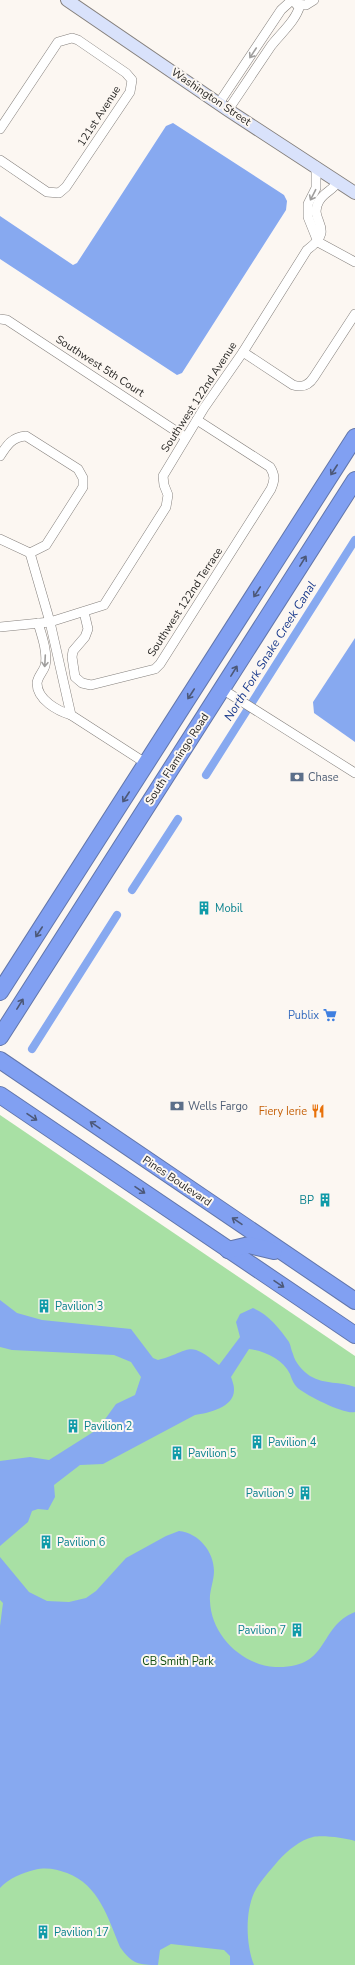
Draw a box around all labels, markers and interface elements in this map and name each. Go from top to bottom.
one-way arrow [248,47,256,59]
street label: Washington Street [168,65,254,129]
street label: 121st Avenue [74,83,124,149]
one-way arrow [309,188,316,200]
street label: Southwest 5th Court [53,332,147,400]
street label: Southwest 122nd Avenue [158,339,240,455]
one-way arrow [330,464,338,475]
street label: Southwest 122nd Terrace [144,544,226,660]
one-way arrow [300,555,308,567]
water label: North Fork Snake Creek Canal [220,578,320,724]
one-way arrow [252,586,260,598]
one-way arrow [41,654,48,667]
one-way arrow [229,665,238,676]
one-way arrow [187,689,195,700]
street label: South Flamingo Road [142,710,212,808]
bank icon: Chase [289,769,305,785]
place label: Chase [308,770,339,785]
one-way arrow [121,791,129,803]
building icon: Mobil [196,900,212,916]
place label: Mobil [215,901,243,916]
one-way arrow [35,926,43,937]
one-way arrow [17,998,25,1010]
supermarket icon: Publix [322,1007,338,1023]
place label: Publix [288,1008,319,1023]
bank icon: Wells Fargo [169,1098,185,1114]
place label: Wells Fargo [188,1099,248,1114]
restaurant icon: Fiery Ierie [310,1103,326,1119]
place label: Fiery Ierie [259,1104,307,1119]
one-way arrow [26,1113,37,1121]
one-way arrow [90,1120,101,1129]
street label: Pines Boulevard [140,1152,214,1210]
one-way arrow [134,1186,145,1194]
building icon: BP [317,1192,333,1208]
place label: BP [300,1193,314,1208]
one-way arrow [232,1217,243,1225]
one-way arrow [273,1280,284,1288]
building icon: Pavilion 3 [36,1298,52,1314]
place label: Pavilion 3 [55,1299,103,1314]
building icon: Pavilion 2 [65,1418,81,1434]
place label: Pavilion 2 [84,1419,132,1434]
building icon: Pavilion 4 [249,1434,265,1450]
place label: Pavilion 4 [268,1435,317,1450]
building icon: Pavilion 5 [169,1445,185,1461]
place label: Pavilion 5 [188,1446,237,1461]
building icon: Pavilion 9 [297,1485,313,1501]
place label: Pavilion 9 [246,1486,294,1501]
building icon: Pavilion 6 [38,1534,54,1550]
place label: Pavilion 6 [57,1535,106,1550]
building icon: Pavilion 7 [289,1622,305,1638]
place label: Pavilion 7 [238,1623,286,1638]
park label: CB Smith Park [142,1654,214,1669]
building icon: Pavilion 17 [35,1924,51,1940]
place label: Pavilion 17 [54,1925,109,1940]

